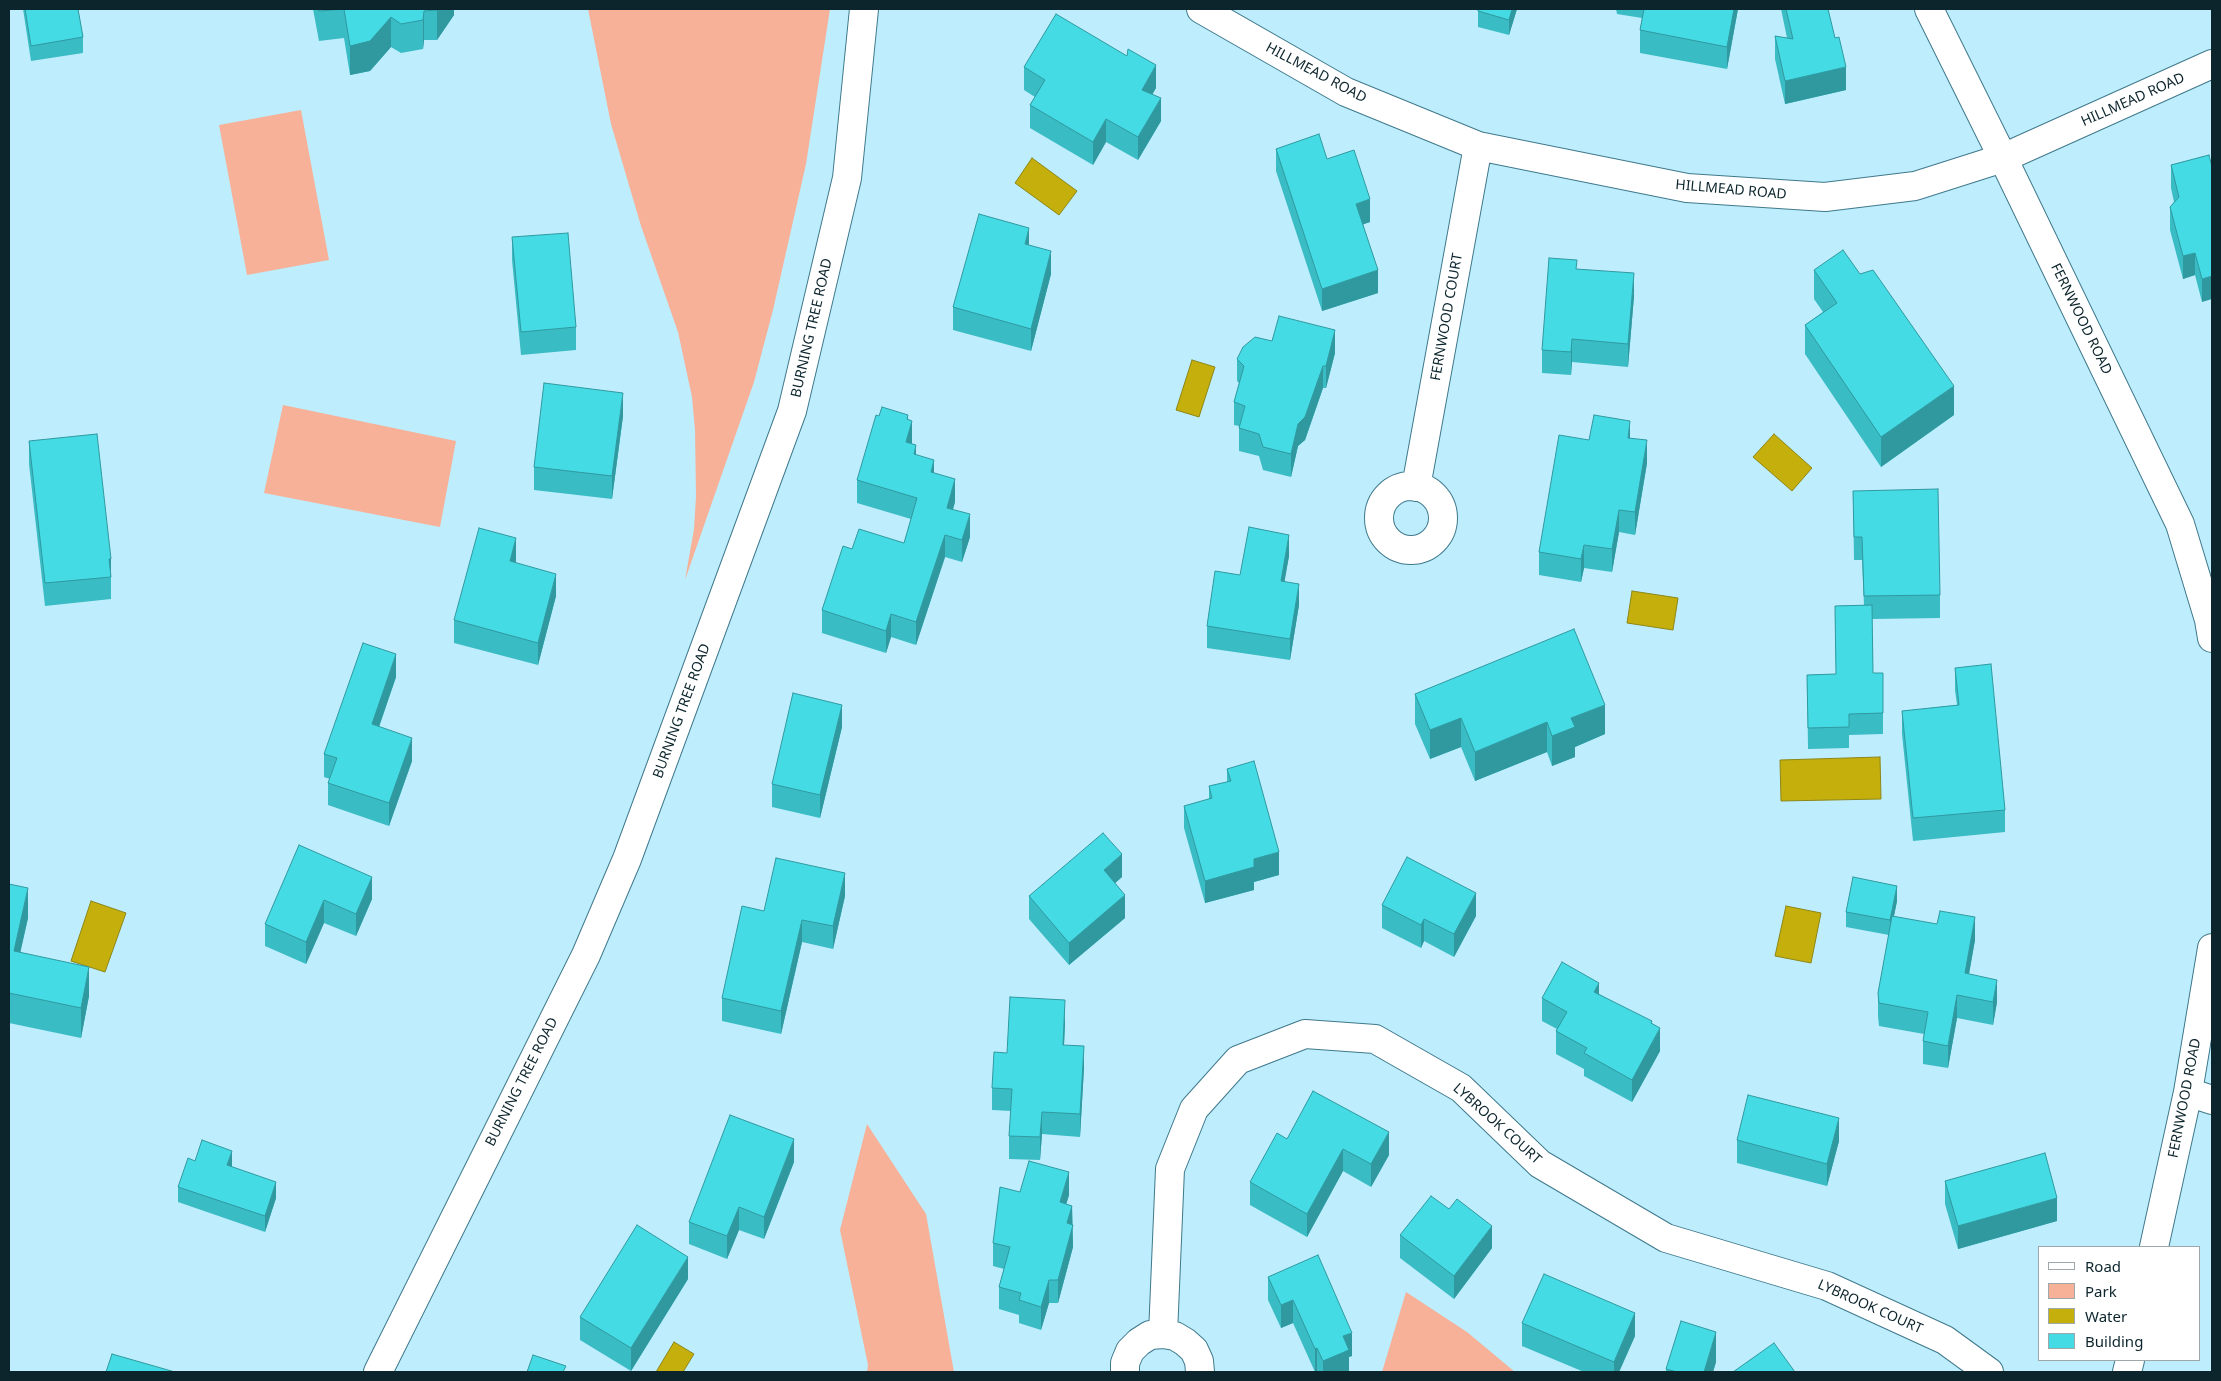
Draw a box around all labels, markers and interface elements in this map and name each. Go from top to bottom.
street label: HILLMEAD ROAD [1263,39,1369,107]
street label: HILLMEAD ROAD [2079,70,2187,130]
street label: HILLMEAD ROAD [1675,177,1787,203]
street label: FERNWOOD COURT [1428,252,1466,382]
street label: BURNING TREE ROAD [788,257,836,399]
street label: FERNWOOD ROAD [2047,261,2115,377]
street label: BURNING TREE ROAD [650,641,714,781]
street label: BURNING TREE ROAD [482,1015,562,1149]
street label: FERNWOOD ROAD [2165,1037,2205,1159]
street label: LYBROOK COURT [1449,1080,1545,1168]
legend [2038,1246,2201,1361]
text: Road [2085,1256,2121,1276]
street label: LYBROOK COURT [1815,1276,1925,1338]
text: Park [2085,1281,2117,1301]
text: Water [2085,1306,2127,1326]
text: Building [2085,1331,2143,1351]

